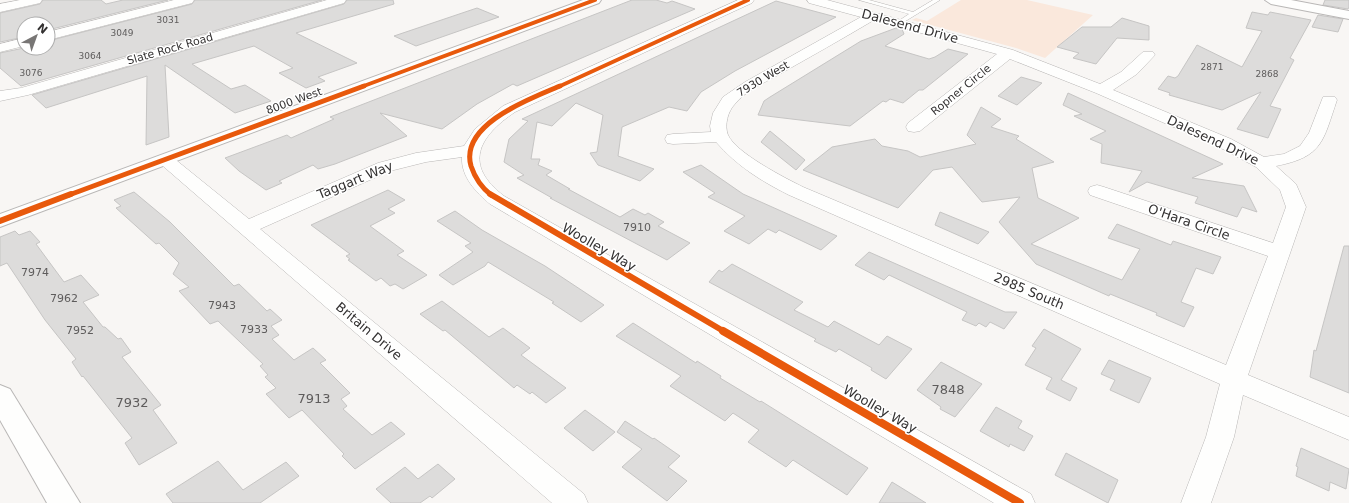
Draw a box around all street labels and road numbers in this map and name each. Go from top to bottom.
street label: Dalesend Drive [860,6,960,46]
street label: Slate Rock Road [126,31,214,67]
street label: 7930 West [735,58,792,100]
street label: Ropner Circle [928,62,994,118]
street label: 8000 West [264,85,324,117]
street label: Dalesend Drive [1165,112,1261,168]
street label: Taggart Way [314,158,395,202]
street label: O'Hara Circle [1146,201,1232,243]
street label: Woolley Way [559,220,639,274]
street label: 2985 South [992,269,1066,313]
street label: Britain Drive [333,299,405,363]
street label: Woolley Way [840,382,920,436]

